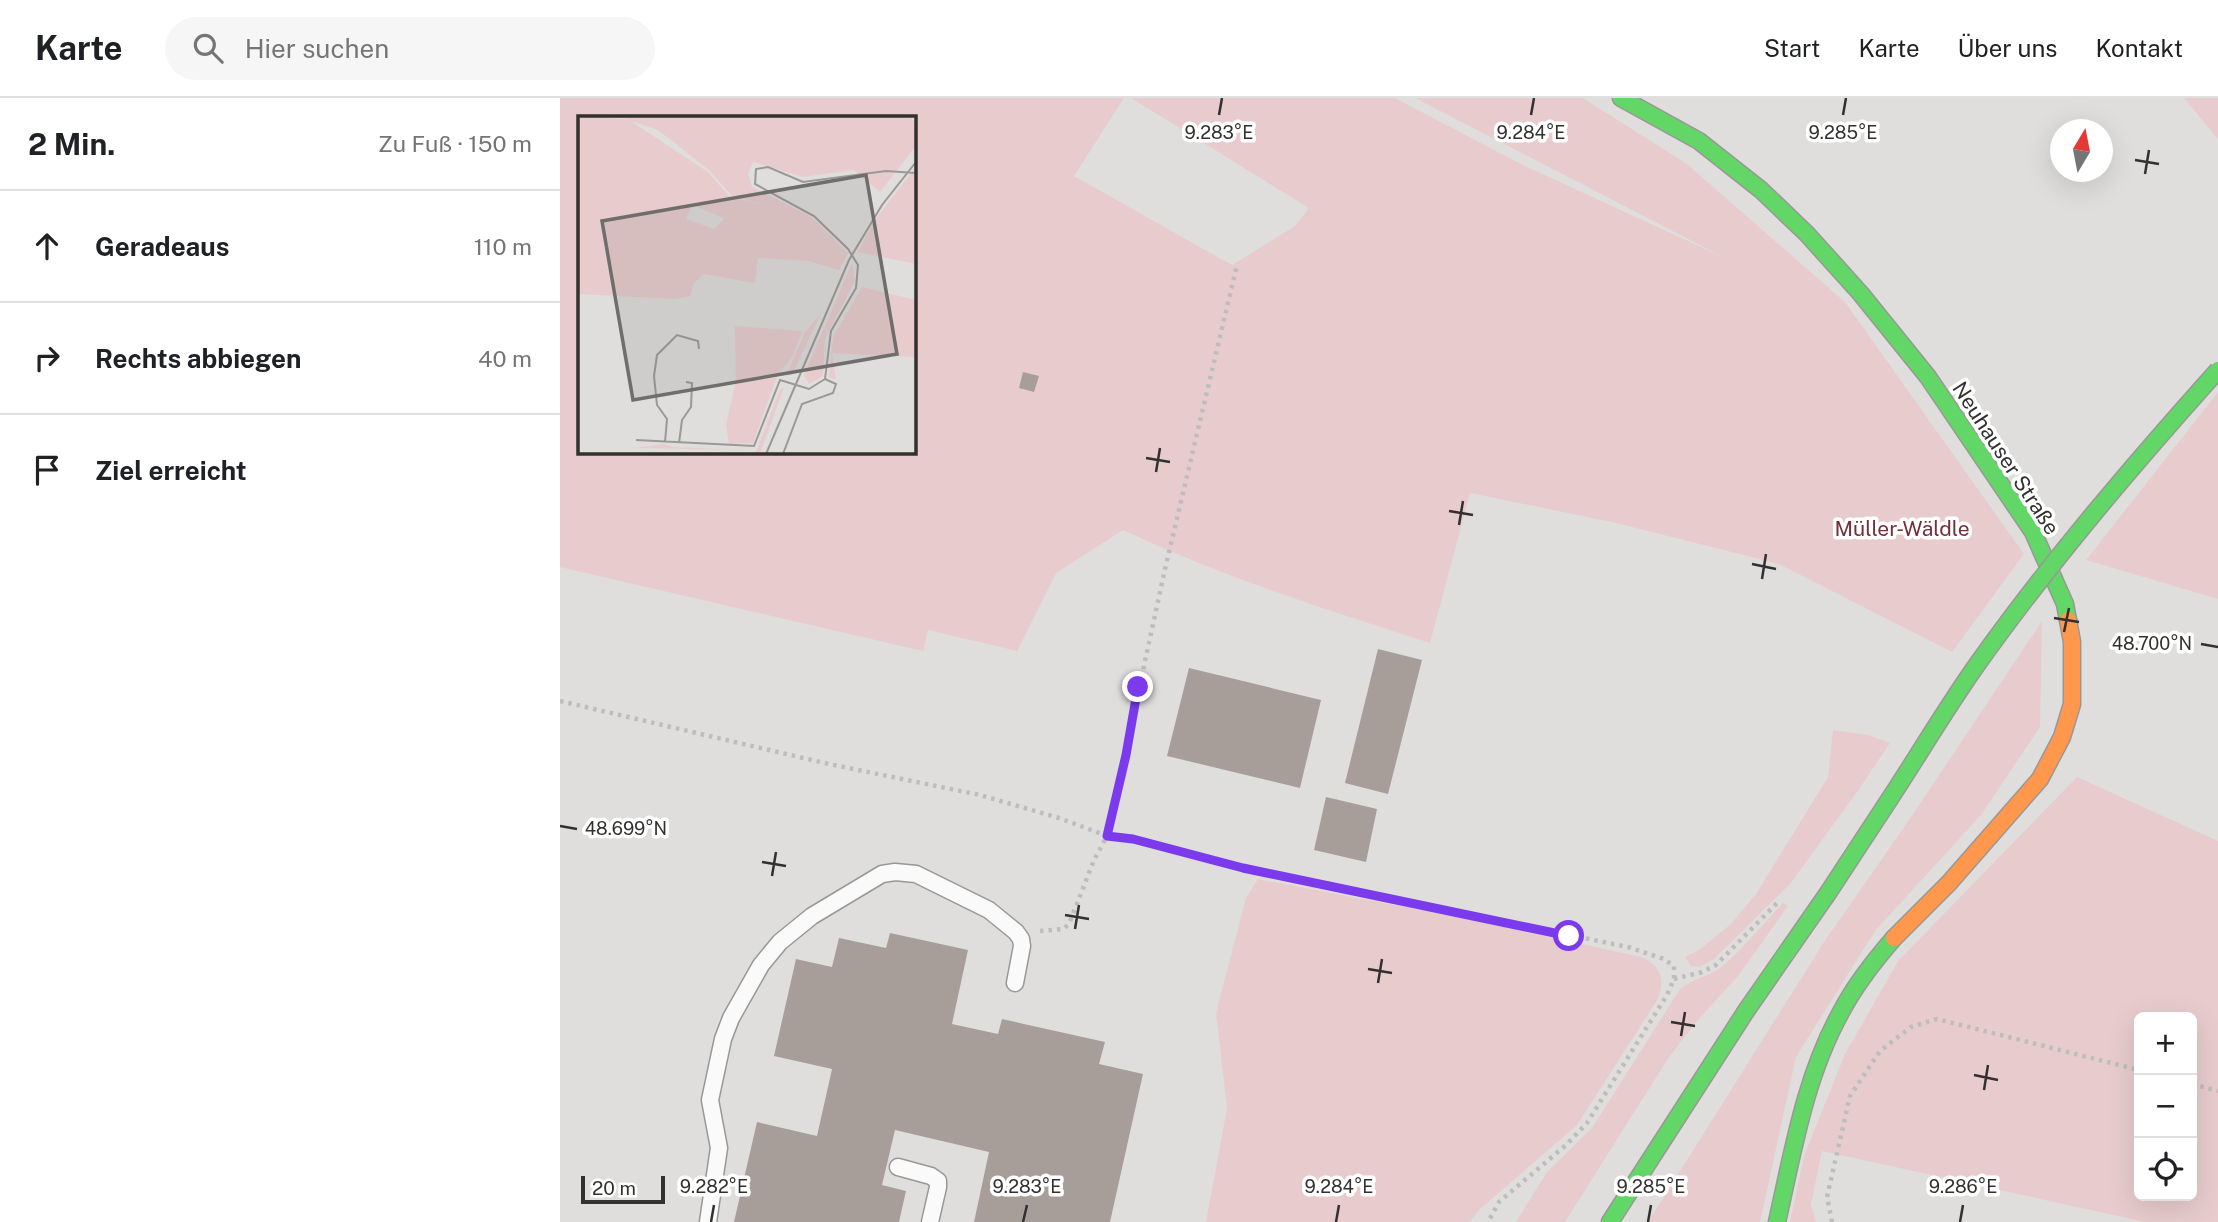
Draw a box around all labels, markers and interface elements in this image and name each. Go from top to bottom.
search box [165,17,655,80]
text: Karte [35,29,123,67]
icon: search [189,29,227,67]
text: Hier suchen [245,33,389,64]
text: Start [1764,34,1820,62]
text: Karte [1858,34,1920,62]
text: Über uns [1958,34,2057,62]
text: Kontakt [2095,34,2183,62]
inset map [578,116,915,453]
north arrow [2050,119,2113,182]
text: 9.283°E [1185,122,1253,143]
text: 9.284°E [1497,122,1565,143]
text: 9.285°E [1808,122,1878,143]
text: 2 Min. [28,126,115,162]
text: Zu Fuß · 150 m [378,130,532,157]
icon: ahead [28,227,66,265]
text: Geradeaus [95,231,230,262]
text: 110 m [474,233,532,260]
icon: right [28,339,66,377]
text: Rechts abbiegen [95,343,301,374]
text: 40 m [478,345,532,372]
street label: Neuhauser Straße [1947,377,2065,539]
icon: arrive [28,451,66,489]
text: Ziel erreicht [95,455,247,486]
park label: Müller-Wäldle [1834,516,1970,541]
text: 48.700°N [2112,633,2192,654]
route end [1122,671,1153,702]
text: 48.699°N [585,818,667,839]
route start [1553,920,1584,951]
map controls [2134,1012,2197,1201]
button: + [2134,1012,2197,1075]
button: − [2134,1075,2197,1138]
button: locate [2134,1138,2197,1201]
scale bar [581,1173,665,1205]
text: 9.282°E [680,1176,748,1197]
text: 9.283°E [993,1176,1061,1197]
text: 9.284°E [1305,1176,1373,1197]
text: 9.285°E [1616,1176,1686,1197]
text: 9.286°E [1929,1176,1997,1197]
text: 20 m [592,1177,636,1199]

